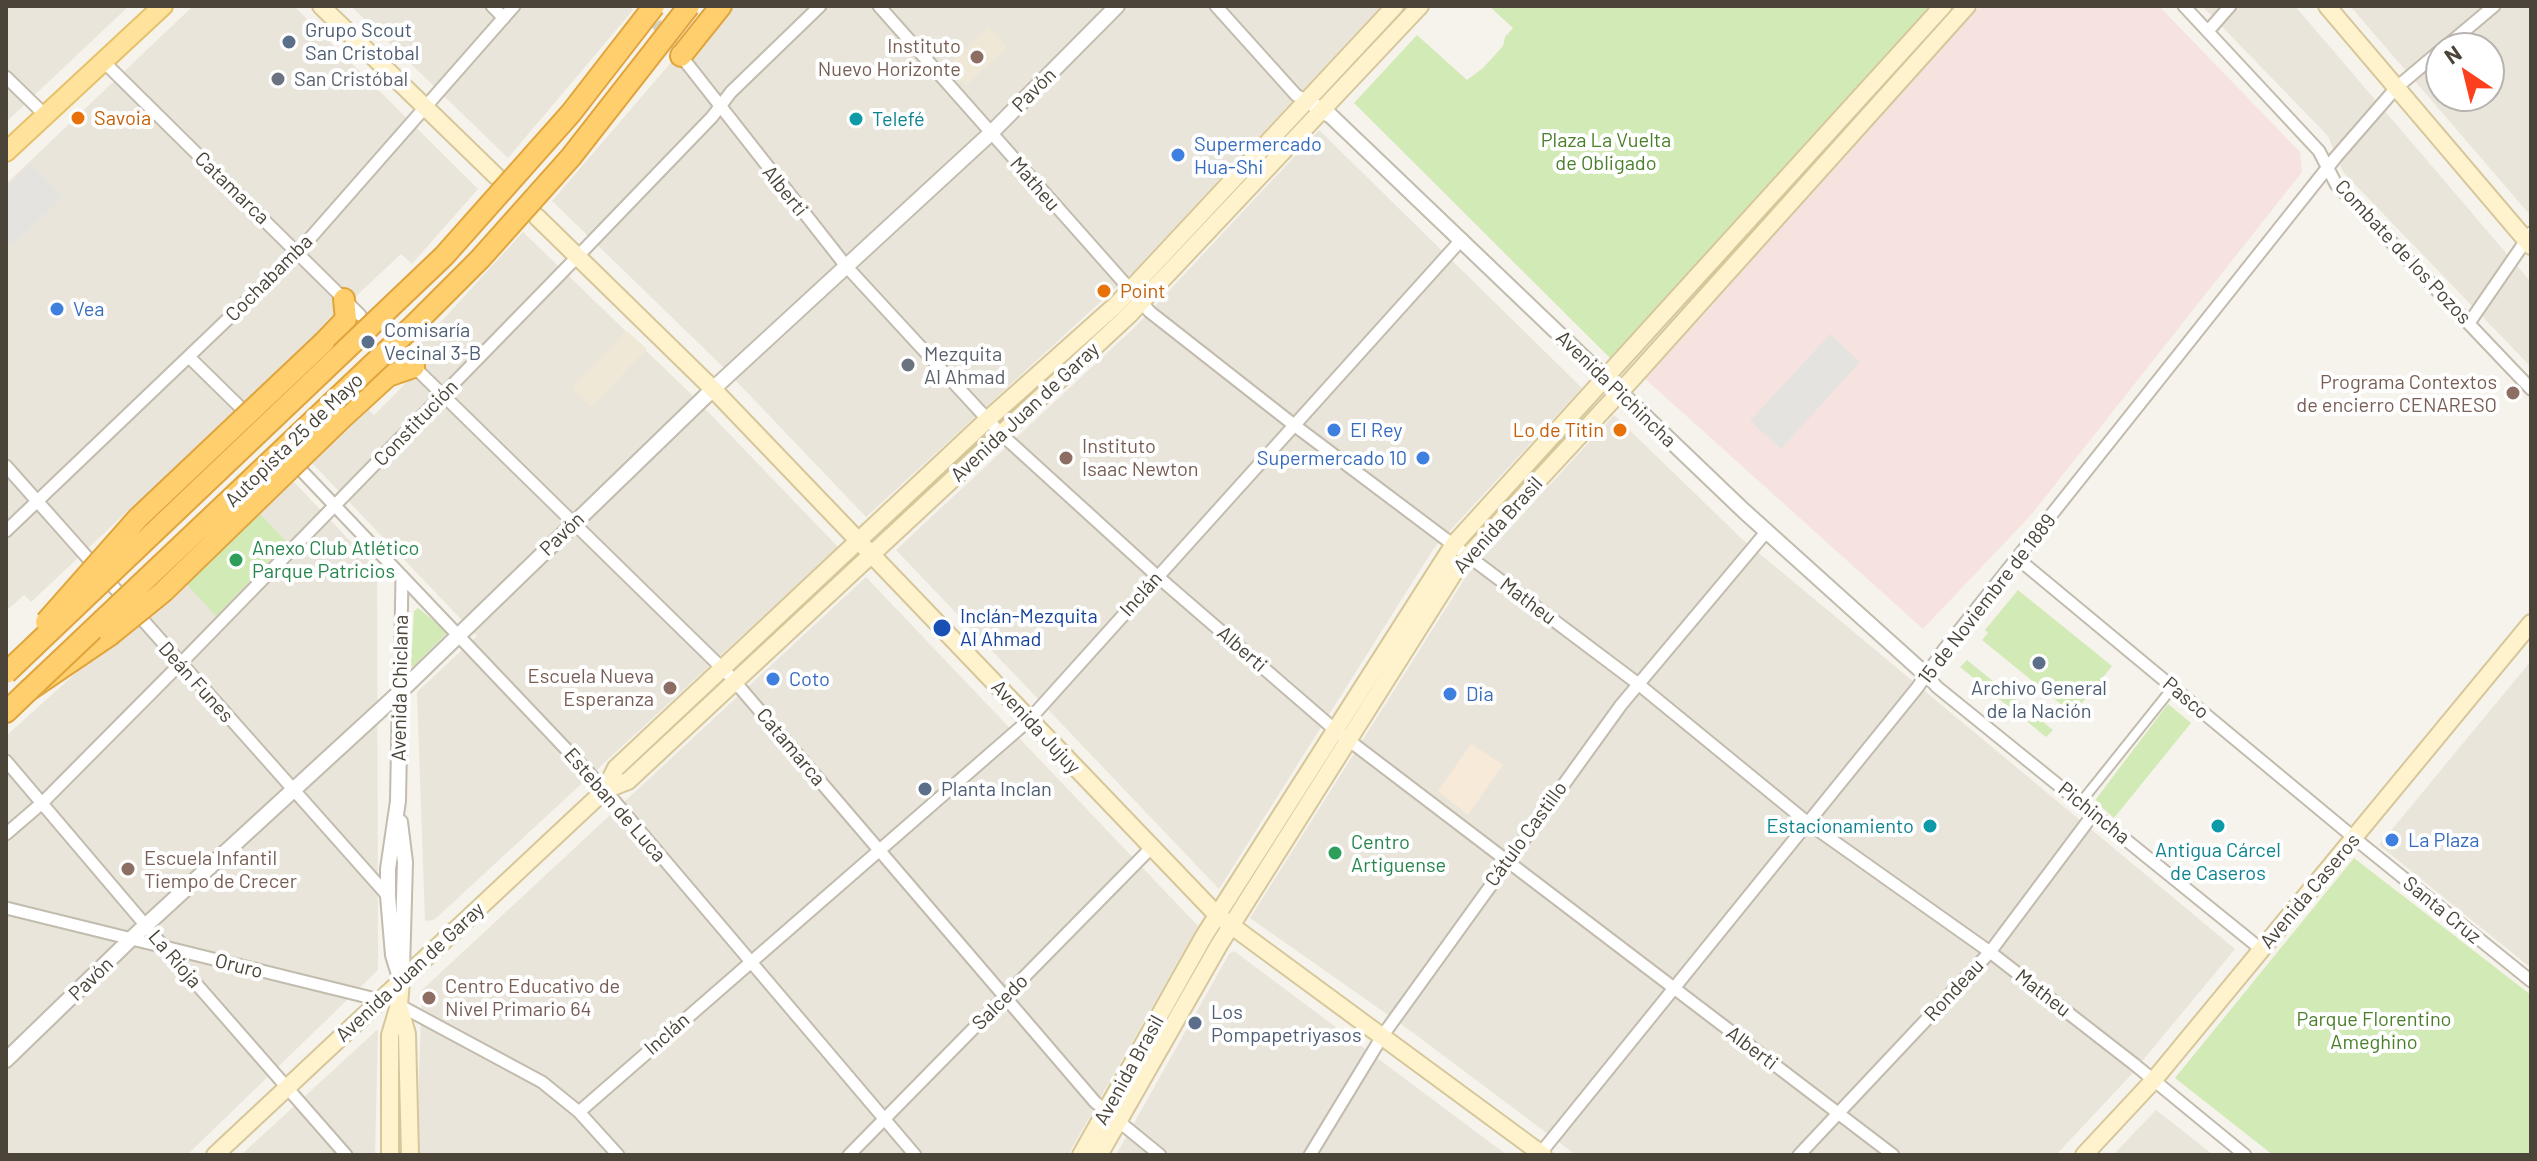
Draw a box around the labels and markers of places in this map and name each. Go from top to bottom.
place label: Grupo Scout San Cristobal [305,18,419,65]
marker: Grupo Scout San Cristobal [280,33,298,51]
place label: Instituto Nuevo Horizonte [818,34,961,81]
marker: Instituto Nuevo Horizonte [968,48,986,66]
place label: San Cristóbal [294,67,408,91]
marker: San Cristóbal [269,70,287,88]
place label: Savoia [94,106,151,130]
place label: Telefé [872,107,925,131]
marker: Savoia [69,109,87,127]
marker: Telefé [847,110,865,128]
place label: Supermercado Hua-Shi [1194,132,1322,179]
marker: Supermercado Hua-Shi [1169,146,1187,164]
place label: Point [1120,279,1166,303]
marker: Point [1095,282,1113,300]
place label: Vea [73,297,105,321]
marker: Vea [48,300,66,318]
place label: Comisaría Vecinal 3-B [384,318,481,365]
marker: Comisaría Vecinal 3-B [359,333,377,351]
place label: Mezquita Al Ahmad [924,342,1005,389]
marker: Mezquita Al Ahmad [899,356,917,374]
place label: Programa Contextos de encierro CENARESO [2296,370,2497,417]
marker: Programa Contextos de encierro CENARESO [2504,384,2522,402]
place label: El Rey [1350,418,1402,442]
place label: Lo de Titin [1513,418,1604,442]
marker: El Rey [1325,421,1343,439]
marker: Lo de Titin [1611,421,1629,439]
place label: Instituto Isaac Newton [1082,434,1199,481]
place label: Supermercado 10 [1257,446,1407,470]
marker: Instituto Isaac Newton [1057,449,1075,467]
marker: Supermercado 10 [1414,449,1432,467]
place label: Anexo Club Atlético Parque Patricios [252,536,419,583]
marker: Anexo Club Atlético Parque Patricios [227,551,245,569]
place label: Inclán-Mezquita Al Ahmad [960,604,1098,651]
marker: Inclán-Mezquita Al Ahmad [931,617,953,639]
marker: Archivo General de la Nación [2030,654,2048,672]
place label: Escuela Nueva Esperanza [528,664,654,711]
place label: Coto [789,667,830,691]
marker: Coto [764,670,782,688]
place label: Archivo General de la Nación [1971,676,2107,723]
marker: Escuela Nueva Esperanza [661,679,679,697]
place label: Dia [1466,682,1494,706]
marker: Dia [1441,685,1459,703]
place label: Planta Inclan [941,777,1052,801]
marker: Planta Inclan [916,780,934,798]
place label: Estacionamiento [1766,814,1914,838]
marker: Estacionamiento [1921,817,1939,835]
marker: Antigua Cárcel de Caseros [2209,817,2227,835]
place label: La Plaza [2408,828,2479,852]
place label: Centro Artiguense [1351,830,1446,877]
marker: La Plaza [2383,831,2401,849]
place label: Antigua Cárcel de Caseros [2155,838,2281,885]
marker: Centro Artiguense [1326,844,1344,862]
place label: Escuela Infantil Tiempo de Crecer [144,846,297,893]
marker: Escuela Infantil Tiempo de Crecer [119,860,137,878]
place label: Centro Educativo de Nivel Primario 64 [445,974,620,1021]
marker: Centro Educativo de Nivel Primario 64 [420,989,438,1007]
place label: Los Pompapetriyasos [1211,1000,1362,1047]
marker: Los Pompapetriyasos [1186,1014,1204,1032]

